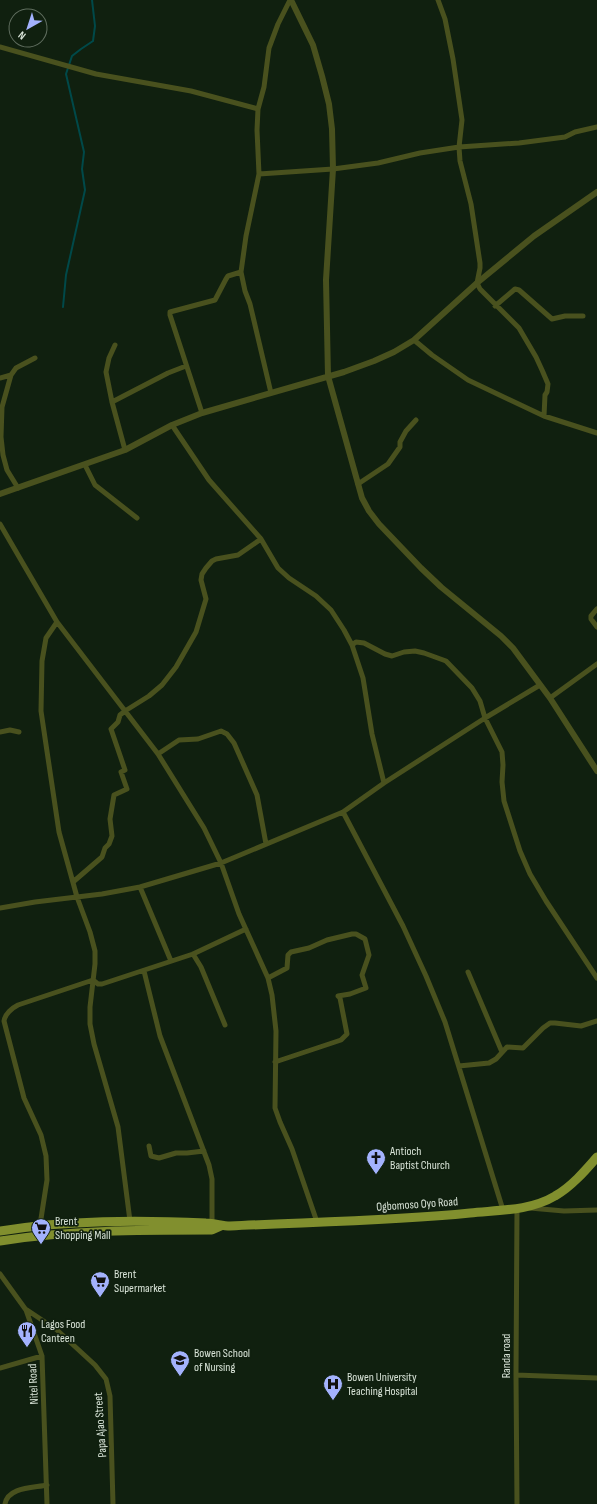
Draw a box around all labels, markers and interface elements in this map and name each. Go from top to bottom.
north arrow [8,8,48,48]
text: N [16,28,28,42]
place label: Antioch Baptist Church [389,1144,450,1173]
church icon: Antioch Baptist Church [365,1147,387,1175]
street label: Ogbomoso Oyo Road [376,1194,458,1215]
place label: Brent Shopping Mall [55,1214,110,1243]
supermarket icon: Brent Shopping Mall [30,1217,52,1245]
place label: Brent Supermarket [114,1267,166,1296]
supermarket icon: Brent Supermarket [89,1270,111,1298]
place label: Lagos Food Canteen [41,1317,85,1346]
restaurant icon: Lagos Food Canteen [16,1320,38,1348]
street label: Randa road [499,1334,514,1378]
place label: Bowen School of Nursing [194,1346,250,1375]
school or university icon: Bowen School of Nursing [169,1349,191,1377]
street label: Nitel Road [25,1363,42,1405]
place label: Bowen University Teaching Hospital [347,1370,418,1399]
hospital icon: Bowen University Teaching Hospital [322,1373,344,1401]
street label: Papa Ajao Street [91,1391,110,1458]

